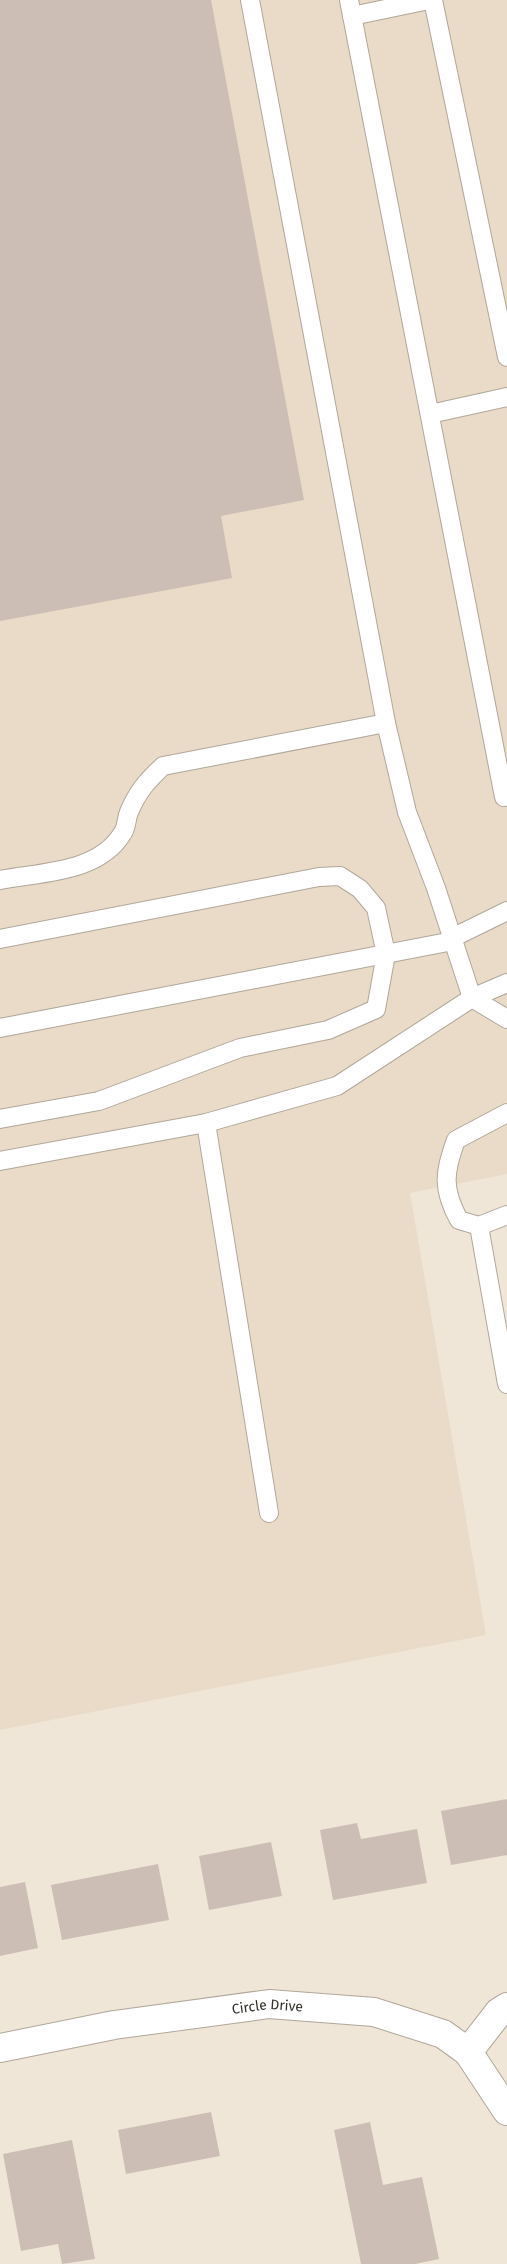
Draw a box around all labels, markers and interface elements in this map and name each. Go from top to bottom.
street label: Circle Drive [231,1995,304,2017]

